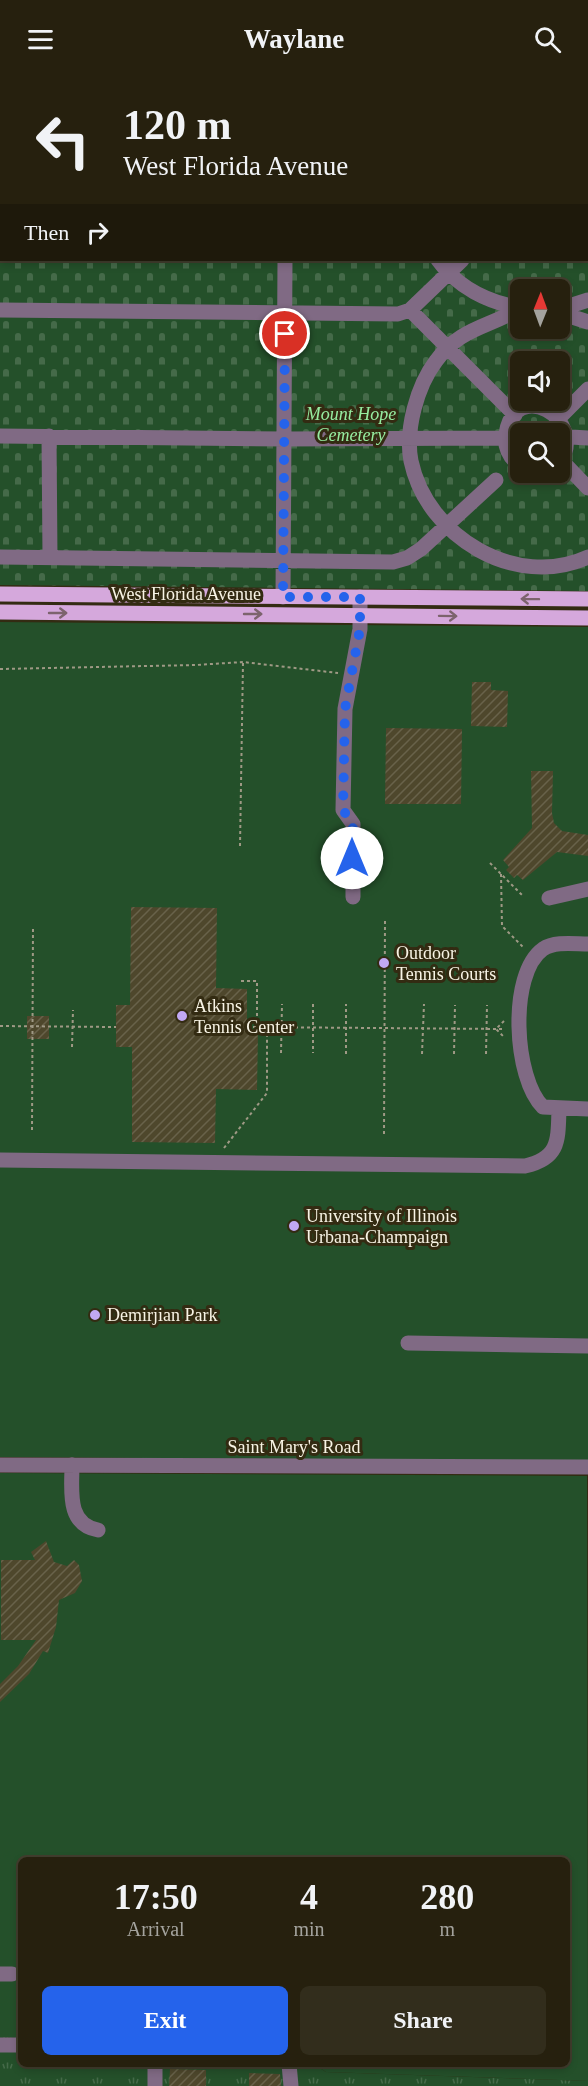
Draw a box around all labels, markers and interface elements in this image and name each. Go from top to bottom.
icon: menu [24,23,57,56]
icon: search [531,23,564,56]
text: Waylane [244,24,344,54]
icon: left [24,102,102,180]
text: 120 m [123,102,232,148]
text: West Florida Avenue [123,151,348,181]
icon: right [81,216,114,249]
text: Then [24,220,69,245]
north arrow [510,279,570,339]
map controls [510,279,570,483]
pin [259,308,310,359]
icon: arrive [268,317,301,350]
button: sound [510,351,570,411]
park label: Mount Hope Cemetery [305,404,396,445]
button: search [510,423,570,483]
street label: West Florida Avenue [111,584,261,604]
one-way arrow [520,593,540,604]
one-way arrow [48,607,68,618]
one-way arrow [243,608,263,620]
one-way arrow [438,610,458,622]
position arrow [320,826,384,890]
place label: Outdoor Tennis Courts [396,943,496,984]
marker: Outdoor Tennis Courts [377,956,391,970]
place label: Atkins Tennis Center [194,996,294,1037]
marker: Atkins Tennis Center [175,1009,189,1023]
place label: University of Illinois Urbana-Champaign [306,1206,457,1247]
marker: University of Illinois Urbana-Champaign [287,1219,301,1233]
place label: Demirjian Park [107,1305,217,1325]
marker: Demirjian Park [88,1308,102,1322]
street label: Saint Mary's Road [227,1437,361,1457]
text: 17:50 [114,1877,198,1917]
text: 4 [300,1877,318,1917]
text: 280 [420,1877,474,1917]
text: Arrival [127,1918,185,1940]
text: min [293,1918,325,1940]
text: m [440,1918,455,1940]
button: Exit [42,1986,288,2055]
button: Share [300,1986,546,2055]

